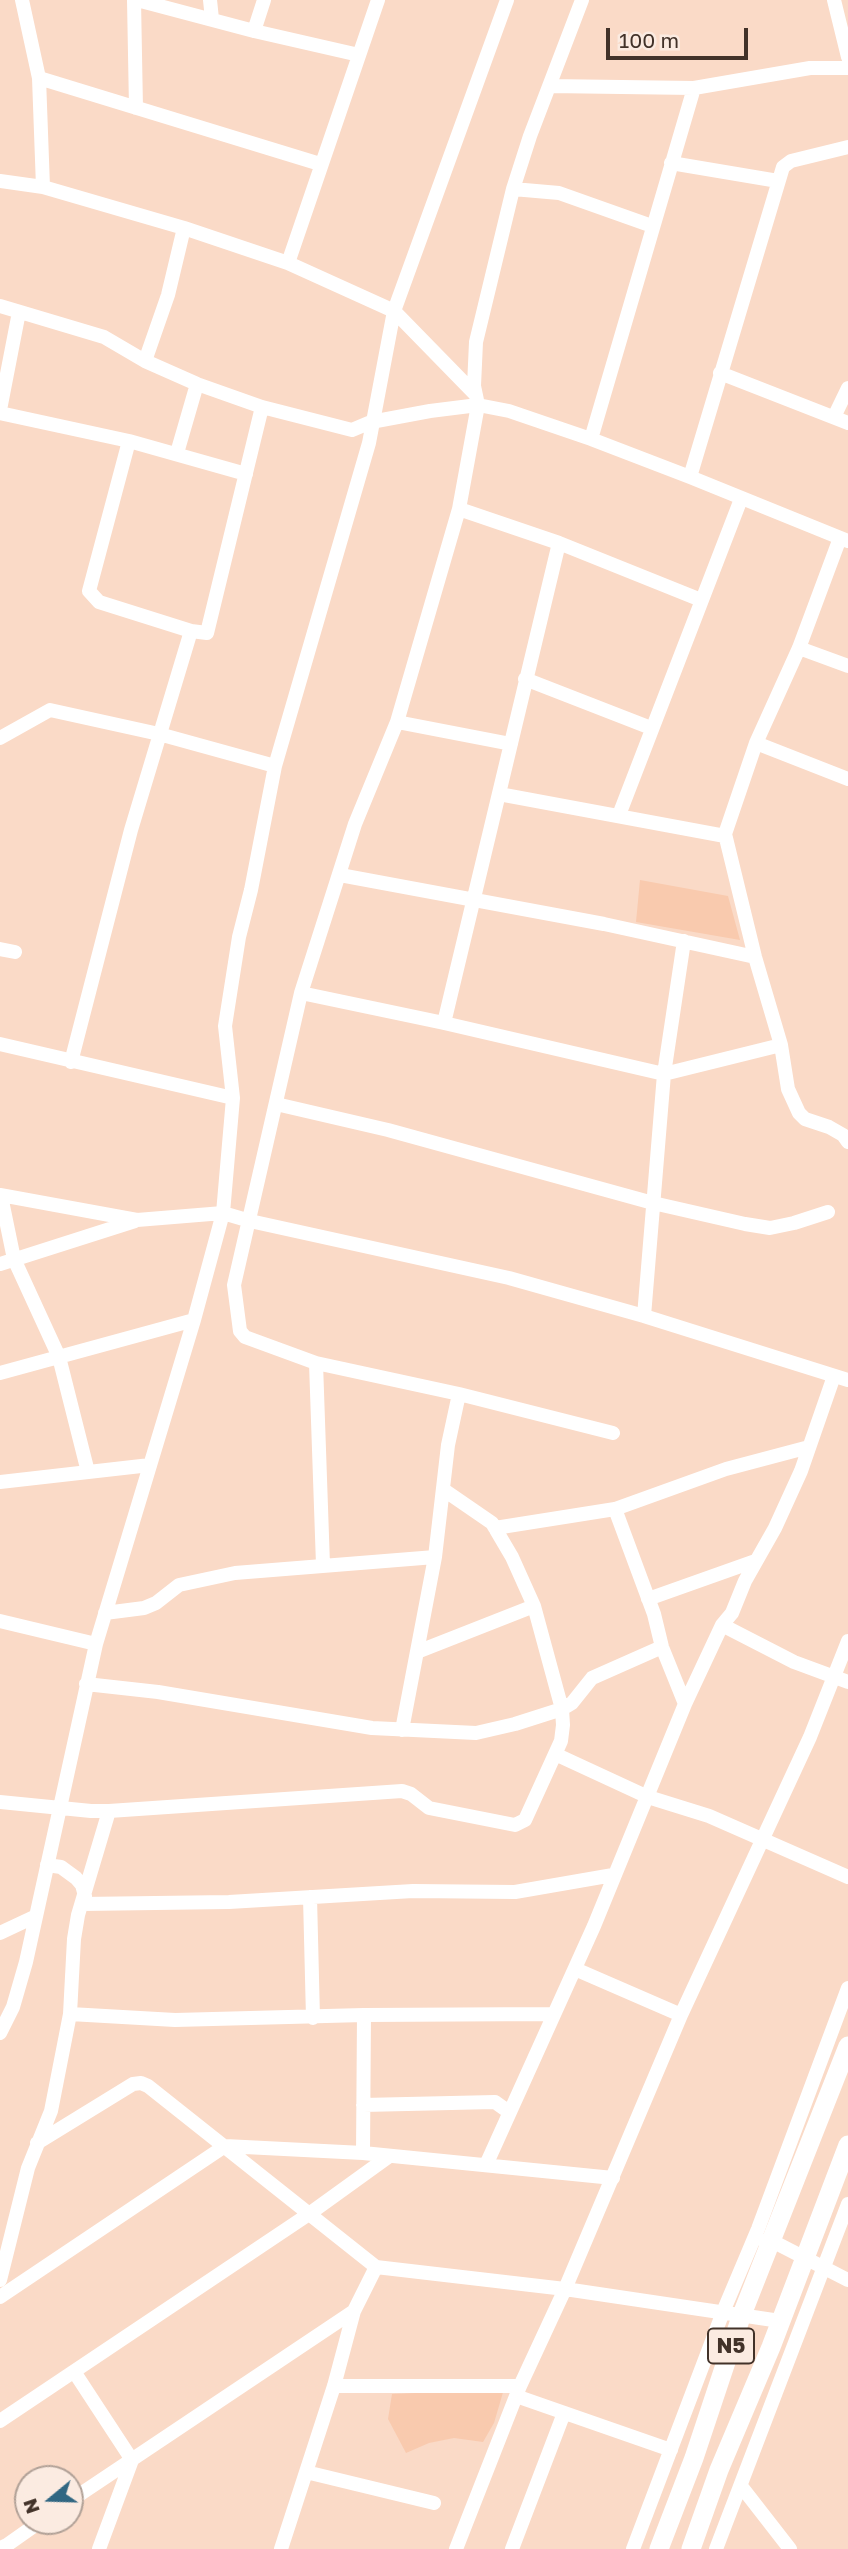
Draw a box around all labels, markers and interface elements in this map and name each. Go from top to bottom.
scale bar [610,14,752,58]
text: 100 m [619,27,679,53]
road number: N5 [708,2328,754,2364]
north arrow [14,2465,84,2535]
text: N [17,2496,44,2517]

